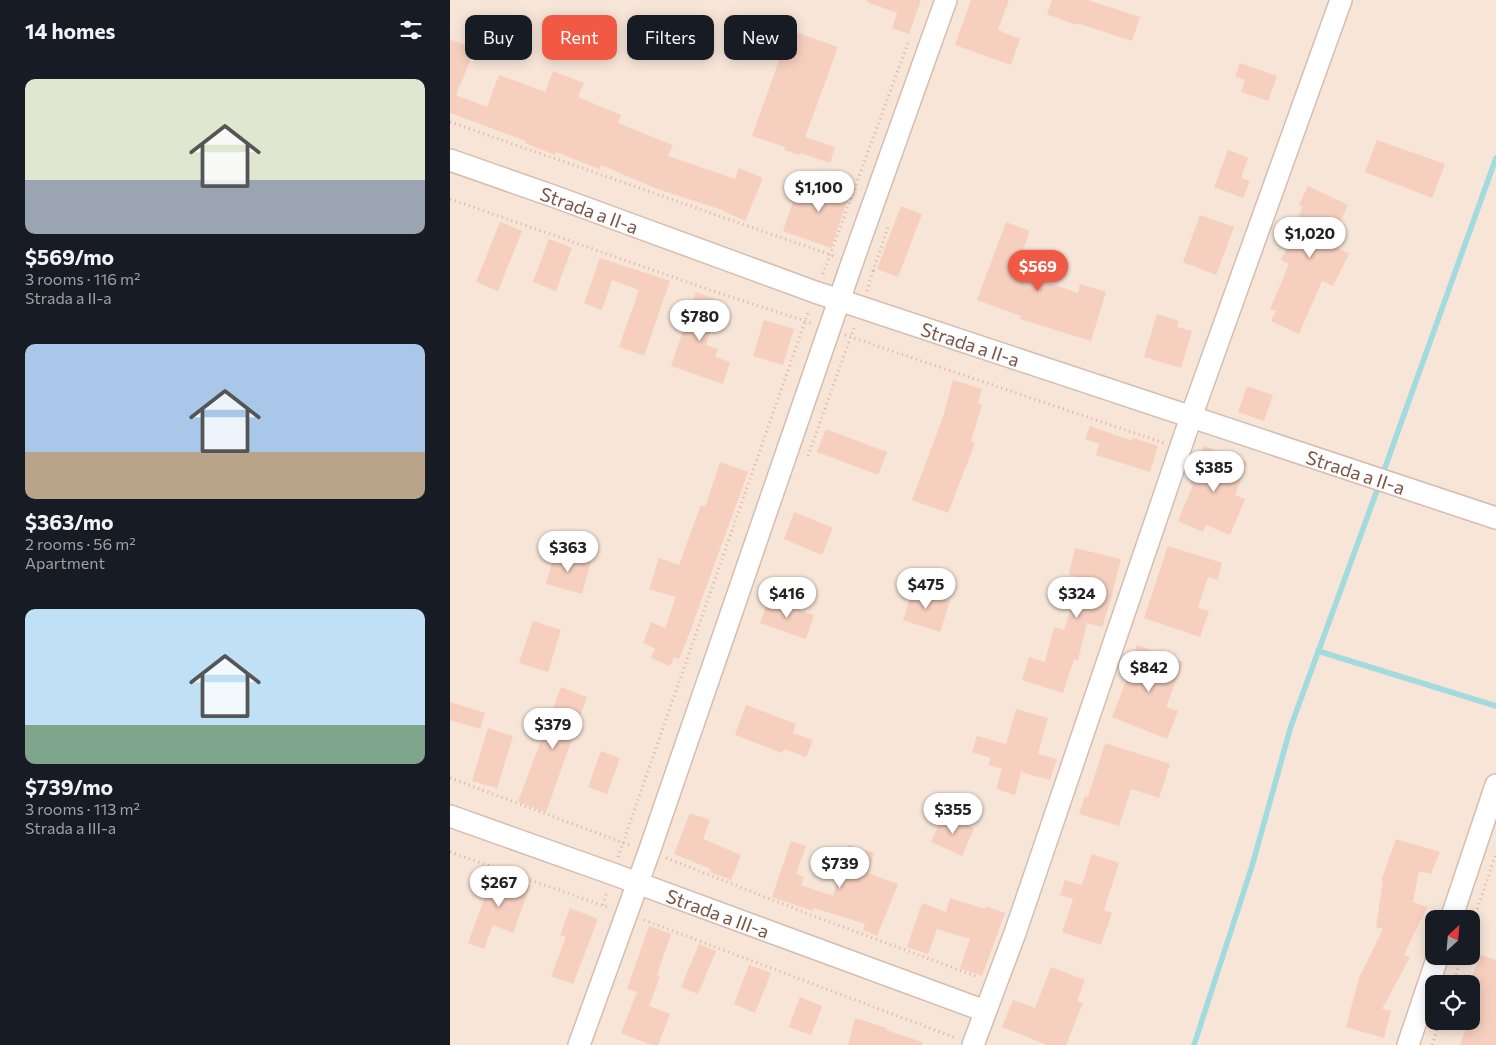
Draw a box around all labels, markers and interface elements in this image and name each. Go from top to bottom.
chip: Buy [465,15,532,60]
chip: Rent [542,15,617,60]
chip: Filters [627,15,714,60]
chip: New [724,15,797,60]
icon: filters [397,16,425,44]
text: 14 homes [25,18,115,43]
icon: home [180,111,270,201]
pin: $1,100 [778,170,860,213]
text: $1,100 [795,177,843,196]
street label: Strada a II-a [537,181,642,238]
pin: $1,020 [1269,216,1351,259]
text: $1,020 [1285,223,1335,242]
text: $569/mo [25,244,114,269]
pin: $569 [1008,250,1068,292]
text: $569 [1019,256,1057,275]
text: 3 rooms · 116 m² [25,269,140,288]
text: Strada a II-a [25,288,112,307]
pin: $780 [670,300,730,342]
text: $780 [681,306,719,325]
street label: Strada a II-a [918,316,1023,371]
icon: home [180,376,270,466]
street label: Strada a II-a [1303,444,1408,499]
pin: $385 [1184,450,1244,493]
text: $385 [1195,457,1233,476]
text: $363/mo [25,509,114,534]
pin: $363 [538,530,598,573]
text: 2 rooms · 56 m² [25,534,136,553]
text: $363 [549,537,587,556]
text: Apartment [25,553,105,572]
pin: $475 [896,568,956,610]
text: $475 [908,574,944,593]
pin: $416 [757,576,817,619]
pin: $324 [1047,576,1107,619]
text: $416 [769,583,805,602]
text: $324 [1058,583,1096,602]
icon: home [180,641,270,731]
pin: $842 [1119,650,1179,693]
text: $842 [1130,657,1168,676]
pin: $379 [523,708,583,750]
text: $379 [535,714,571,733]
text: $739/mo [25,774,113,799]
pin: $355 [923,792,983,835]
text: 3 rooms · 113 m² [25,799,140,818]
text: $355 [934,799,972,818]
text: Strada a III-a [25,818,116,837]
pin: $739 [810,846,870,889]
text: $739 [821,853,859,872]
pin: $267 [469,866,529,908]
text: $267 [481,872,517,891]
street label: Strada a III-a [663,883,773,942]
north arrow [1425,910,1480,965]
map controls [1425,910,1480,1030]
button: locate [1425,975,1480,1030]

